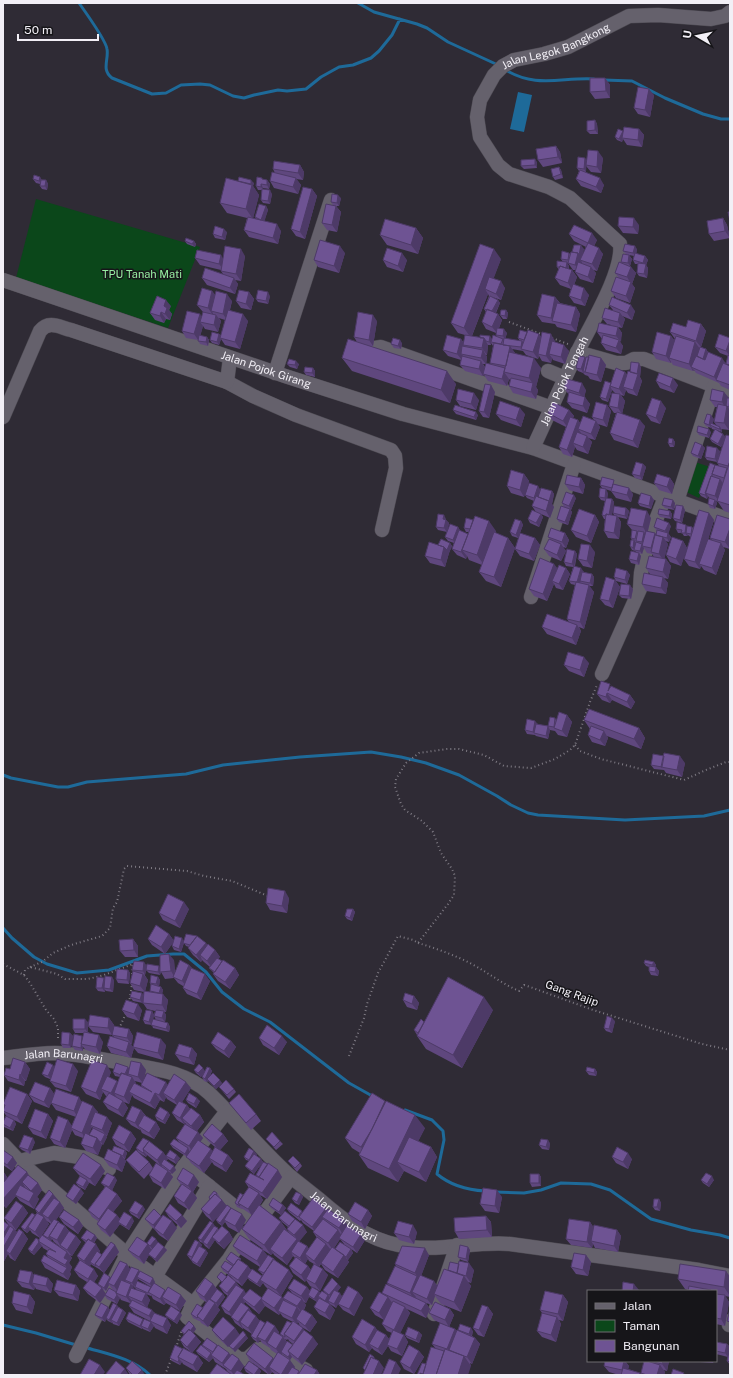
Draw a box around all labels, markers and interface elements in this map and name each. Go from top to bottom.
scale bar [18,16,98,42]
north arrow [677,16,717,56]
street label: Jalan Legok Bangkong [500,21,612,72]
text: 50 m [24,23,52,37]
text: U [681,30,694,39]
park label: TPU Tanah Mati [102,268,182,280]
street label: Jalan Pojok Tengah [538,334,590,428]
street label: Jalan Pojok Girang [220,349,313,390]
street label: Gang Rajip [544,978,601,1008]
street label: Jalan Barunagri [23,1047,104,1065]
street label: Jalan Barunagri [308,1189,379,1244]
legend [587,1290,717,1362]
text: Jalan [623,1299,652,1313]
text: Taman [623,1319,660,1333]
text: Bangunan [623,1339,679,1353]

